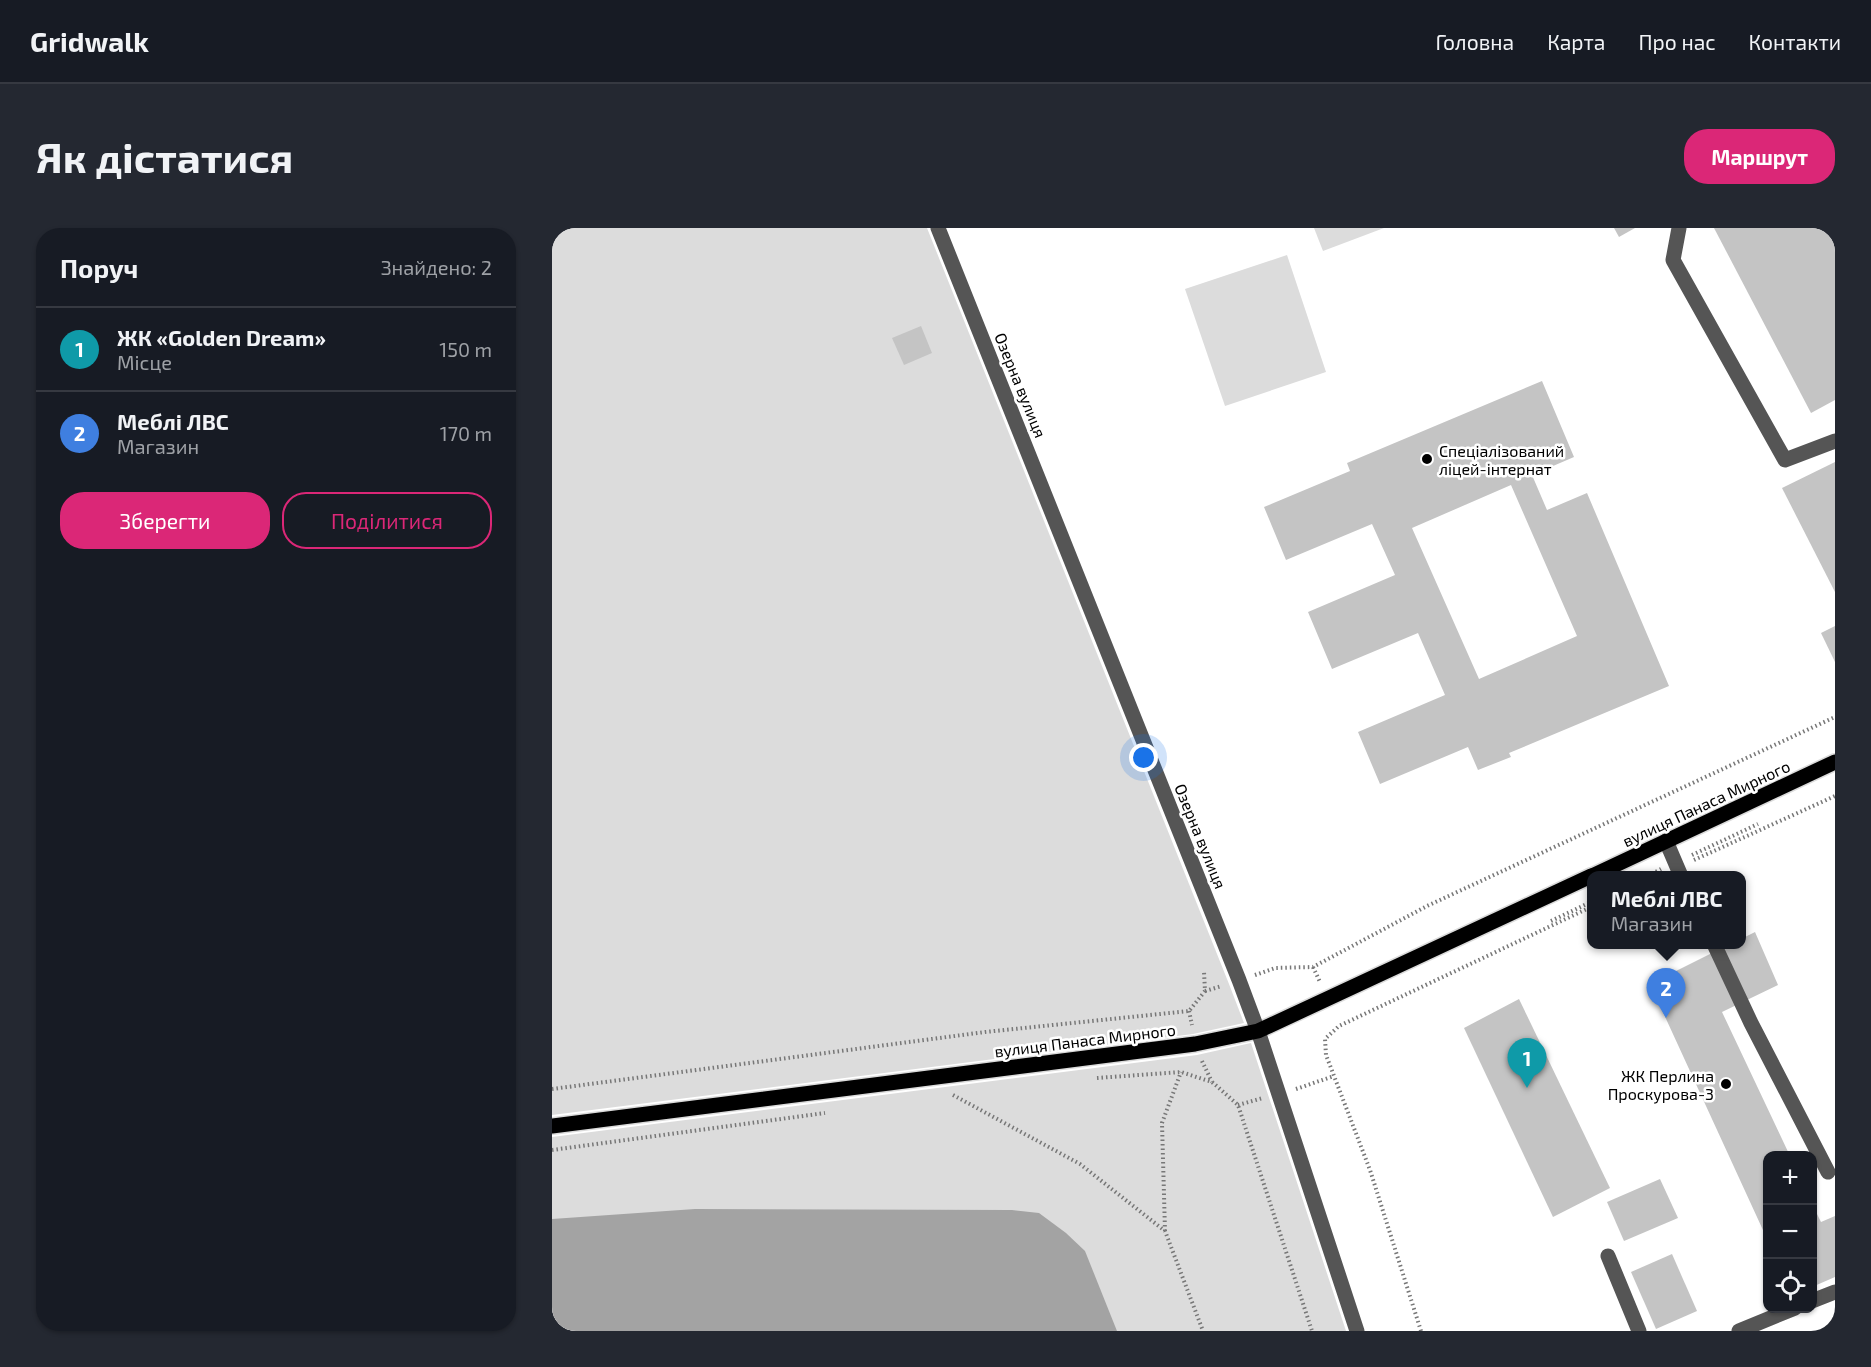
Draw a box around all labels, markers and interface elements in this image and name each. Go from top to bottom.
text: Gridwalk [30,24,149,58]
text: Головна [1435,29,1514,54]
text: Карта [1547,29,1605,54]
text: Про нас [1638,29,1716,54]
text: Контакти [1749,29,1841,54]
button: Маршрут [1684,129,1835,184]
text: Як дістатися [36,131,293,181]
text: Поруч [60,252,138,283]
text: Знайдено: 2 [381,255,492,279]
text: ЖК «Golden Dream» [117,324,326,350]
street label: Озерна вулиця [990,330,1051,441]
text: 1 [75,337,84,361]
text: 150 m [439,337,492,361]
text: Місце [117,350,172,374]
text: Меблі ЛВС [117,408,229,434]
text: 2 [74,421,85,445]
text: 170 m [440,421,492,445]
text: Магазин [117,434,199,458]
place label: Спеціалізований ліцей-інтернат [1439,441,1564,478]
marker: Спеціалізований ліцей-інтернат [1420,452,1434,466]
button: Зберегти [60,492,270,549]
button: Поділитися [282,492,492,549]
your location [1129,743,1158,772]
street label: вулиця Панаса Мирного [1619,756,1793,851]
street label: Озерна вулиця [1170,781,1231,892]
popup [1587,871,1746,949]
text: Меблі ЛВС [1611,885,1722,911]
text: Магазин [1611,911,1693,935]
pin: 2 [1646,968,1686,1018]
street label: вулиця Панаса Мирного [993,1019,1177,1062]
pin: 1 [1508,1038,1546,1088]
place label: ЖК Перлина Проскурова-3 [1608,1066,1714,1104]
marker: ЖК Перлина Проскурова-3 [1719,1077,1733,1091]
map controls [1763,1151,1817,1313]
button: + [1763,1151,1817,1205]
button: − [1763,1205,1817,1259]
button: locate [1763,1259,1817,1313]

